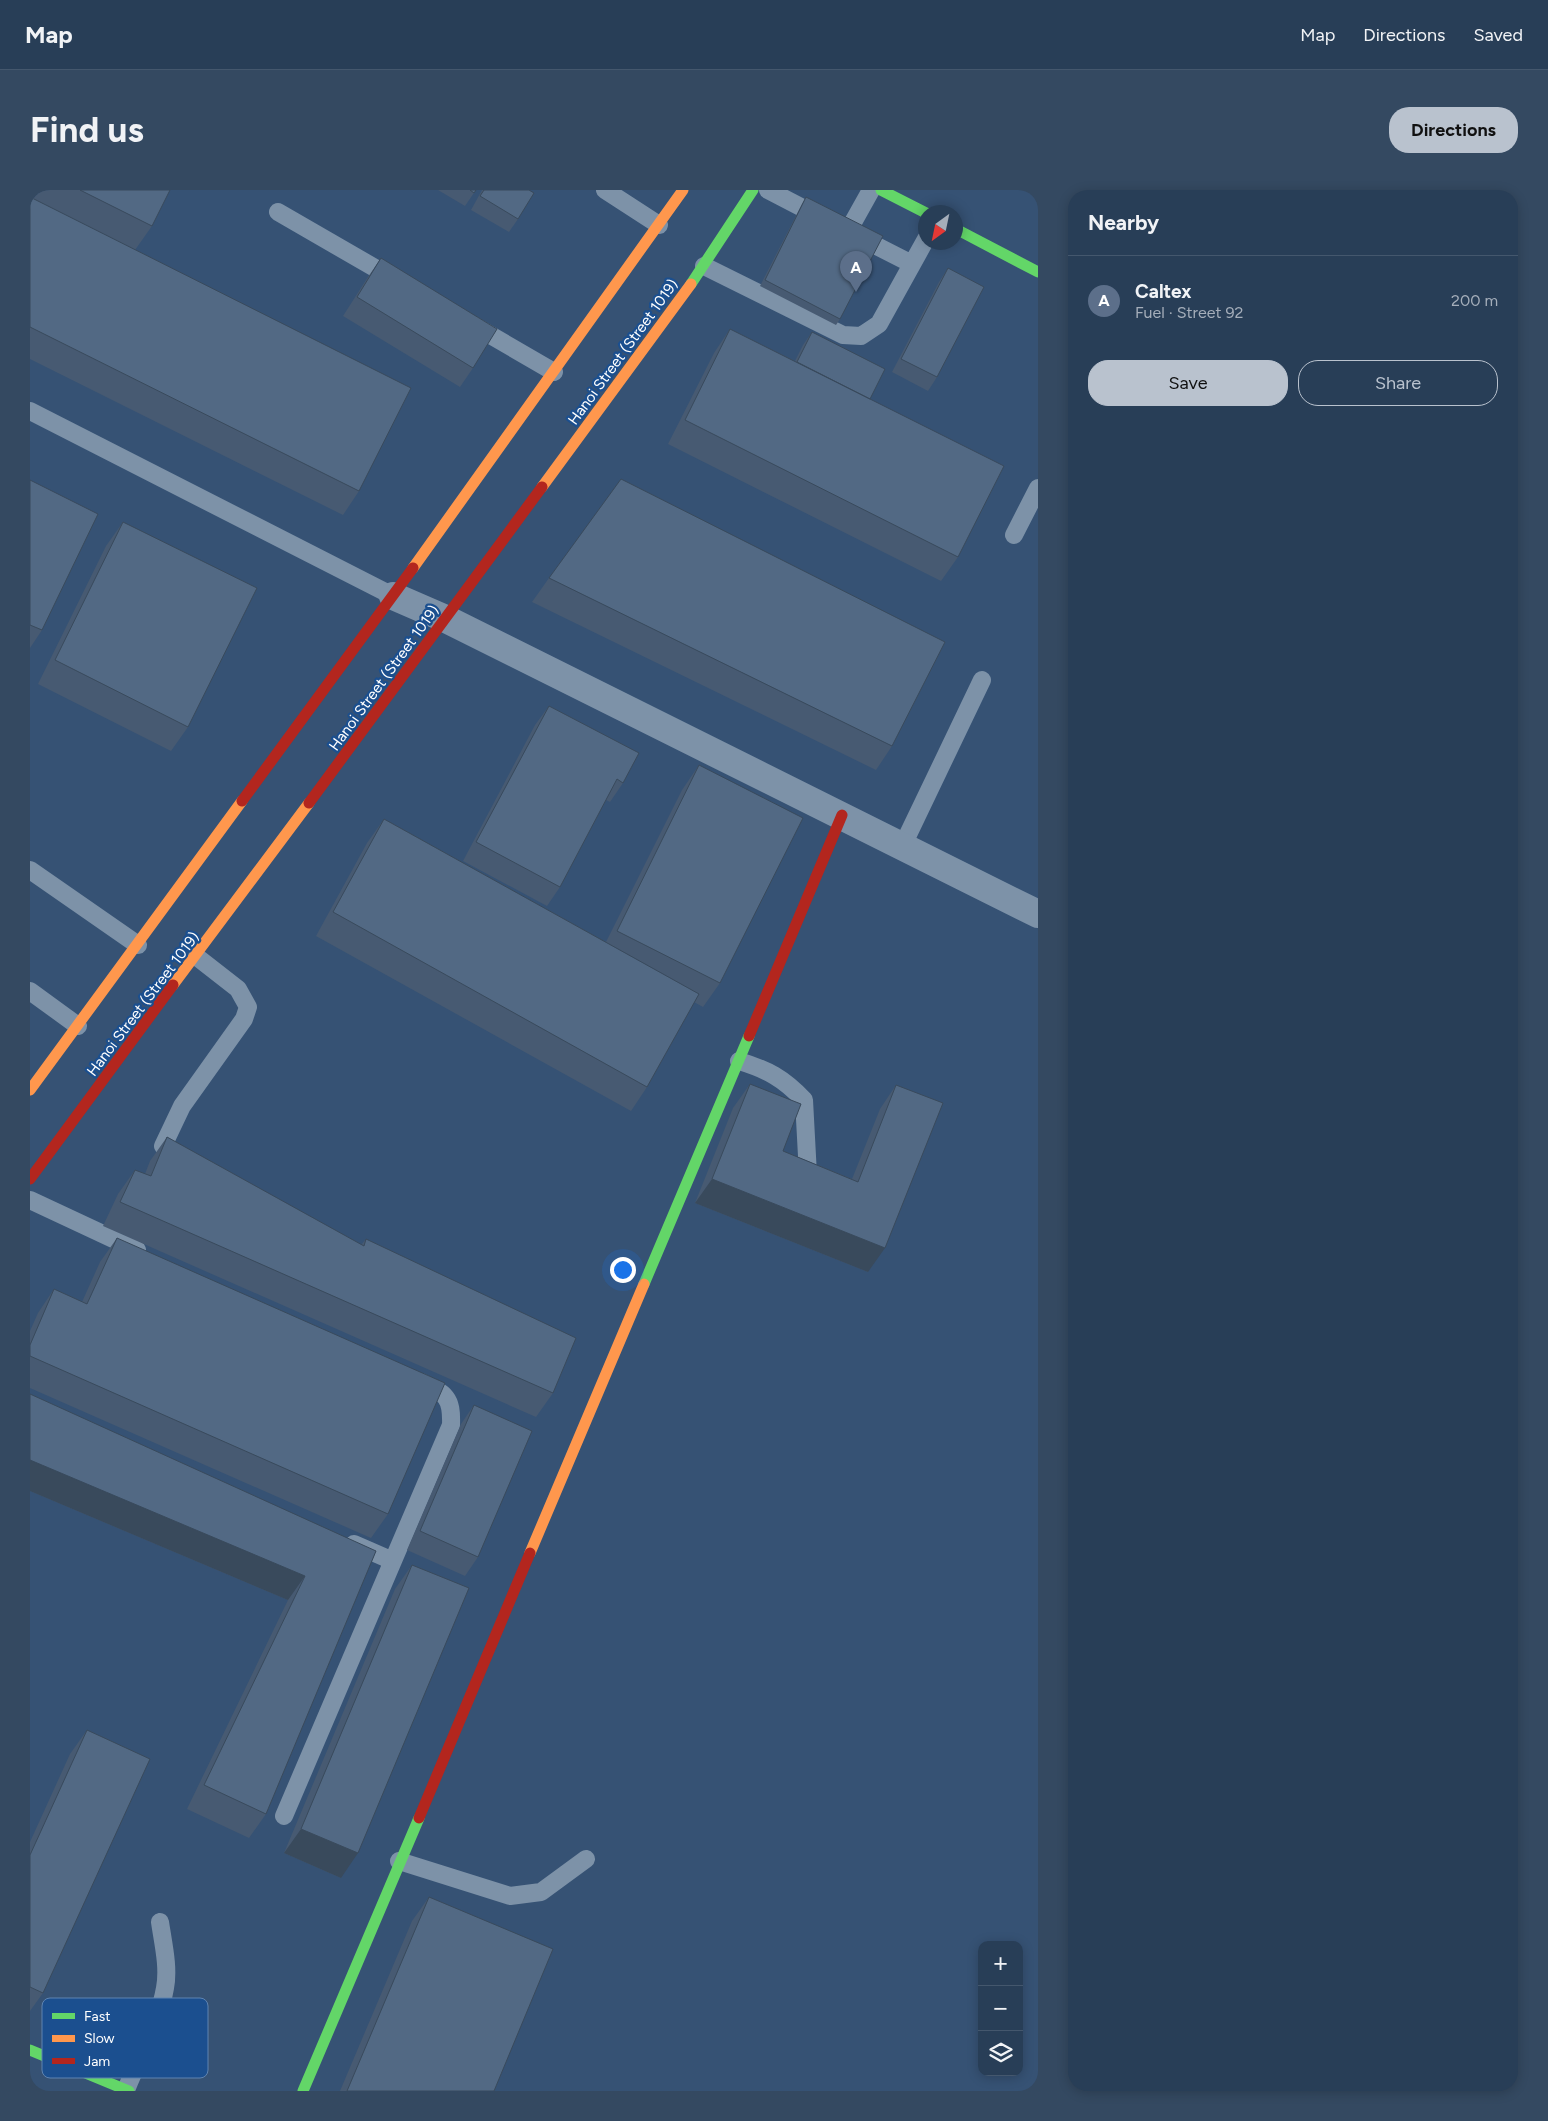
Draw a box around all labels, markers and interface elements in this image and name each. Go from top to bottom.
text: Map [25,20,73,49]
text: Map [1300,24,1335,46]
text: Directions [1363,24,1445,46]
text: Saved [1473,24,1523,46]
button: Directions [1389,107,1518,153]
text: Find us [30,109,144,151]
north arrow [918,205,963,250]
text: Nearby [1088,210,1159,235]
pin: A [840,251,872,292]
street label: Hanoi Street (Street 1019) [564,276,682,428]
text: Caltex [1135,280,1191,303]
text: A [1098,291,1110,310]
text: 200 m [1451,291,1498,310]
text: Fuel · Street 92 [1135,303,1243,322]
button: Save [1088,360,1288,406]
button: Share [1298,360,1498,406]
street label: Hanoi Street (Street 1019) [325,602,443,754]
street label: Hanoi Street (Street 1019) [83,928,203,1080]
your location [610,1257,636,1283]
map controls [978,1941,1023,2076]
button: + [978,1941,1023,1986]
button: − [978,1986,1023,2031]
legend [42,1998,208,2078]
text: Fast [84,2008,110,2025]
text: Slow [84,2030,115,2047]
button: layers [978,2031,1023,2076]
text: Jam [84,2053,110,2070]

